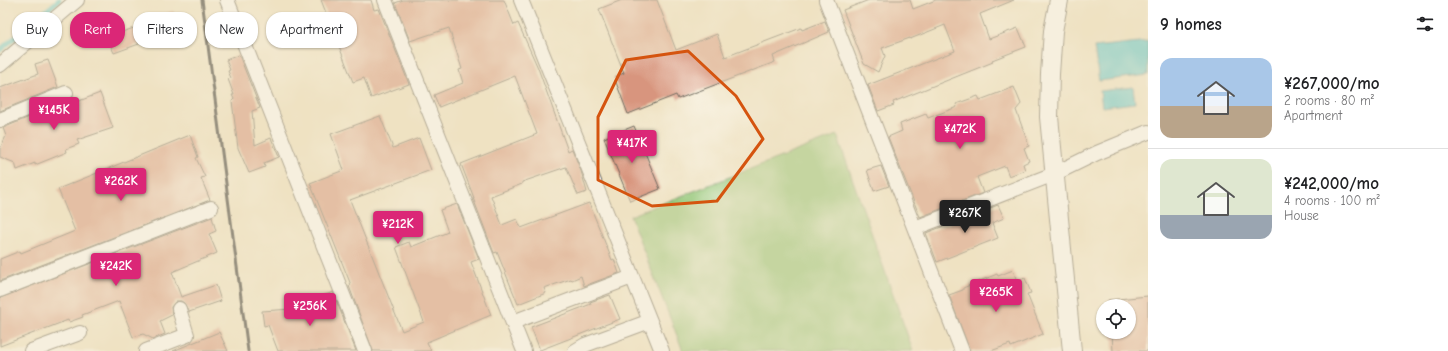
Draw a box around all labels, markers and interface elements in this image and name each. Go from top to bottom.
chip: Buy [12,12,62,48]
chip: Rent [70,12,125,48]
chip: Filters [133,12,197,48]
chip: New [205,12,258,48]
chip: Apartment [266,12,357,48]
icon: filters [1414,13,1436,35]
text: 9 homes [1160,15,1222,34]
icon: home [1192,74,1240,122]
text: ¥267,000/mo [1284,74,1380,93]
text: 2 rooms · 80 m² [1284,93,1374,108]
pin: ¥145K [26,97,82,131]
text: ¥145K [38,102,70,117]
text: Apartment [1284,108,1342,123]
pin: ¥472K [932,116,988,150]
text: ¥472K [944,121,976,136]
pin: ¥417K [604,130,660,164]
text: ¥417K [617,135,647,150]
pin: ¥262K [93,168,149,202]
text: ¥262K [104,173,138,188]
text: ¥242,000/mo [1284,174,1379,193]
icon: home [1192,175,1240,223]
text: 4 rooms · 100 m² [1284,193,1380,208]
pin: ¥267K [937,200,993,234]
text: ¥267K [949,205,981,220]
text: House [1284,208,1319,223]
pin: ¥212K [370,211,426,245]
text: ¥212K [382,216,414,231]
pin: ¥242K [88,253,144,287]
text: ¥242K [100,258,132,273]
pin: ¥265K [968,279,1024,313]
text: ¥265K [979,284,1013,299]
pin: ¥256K [282,293,338,327]
text: ¥256K [293,298,327,313]
map controls [1096,299,1136,339]
button: locate [1096,299,1136,339]

